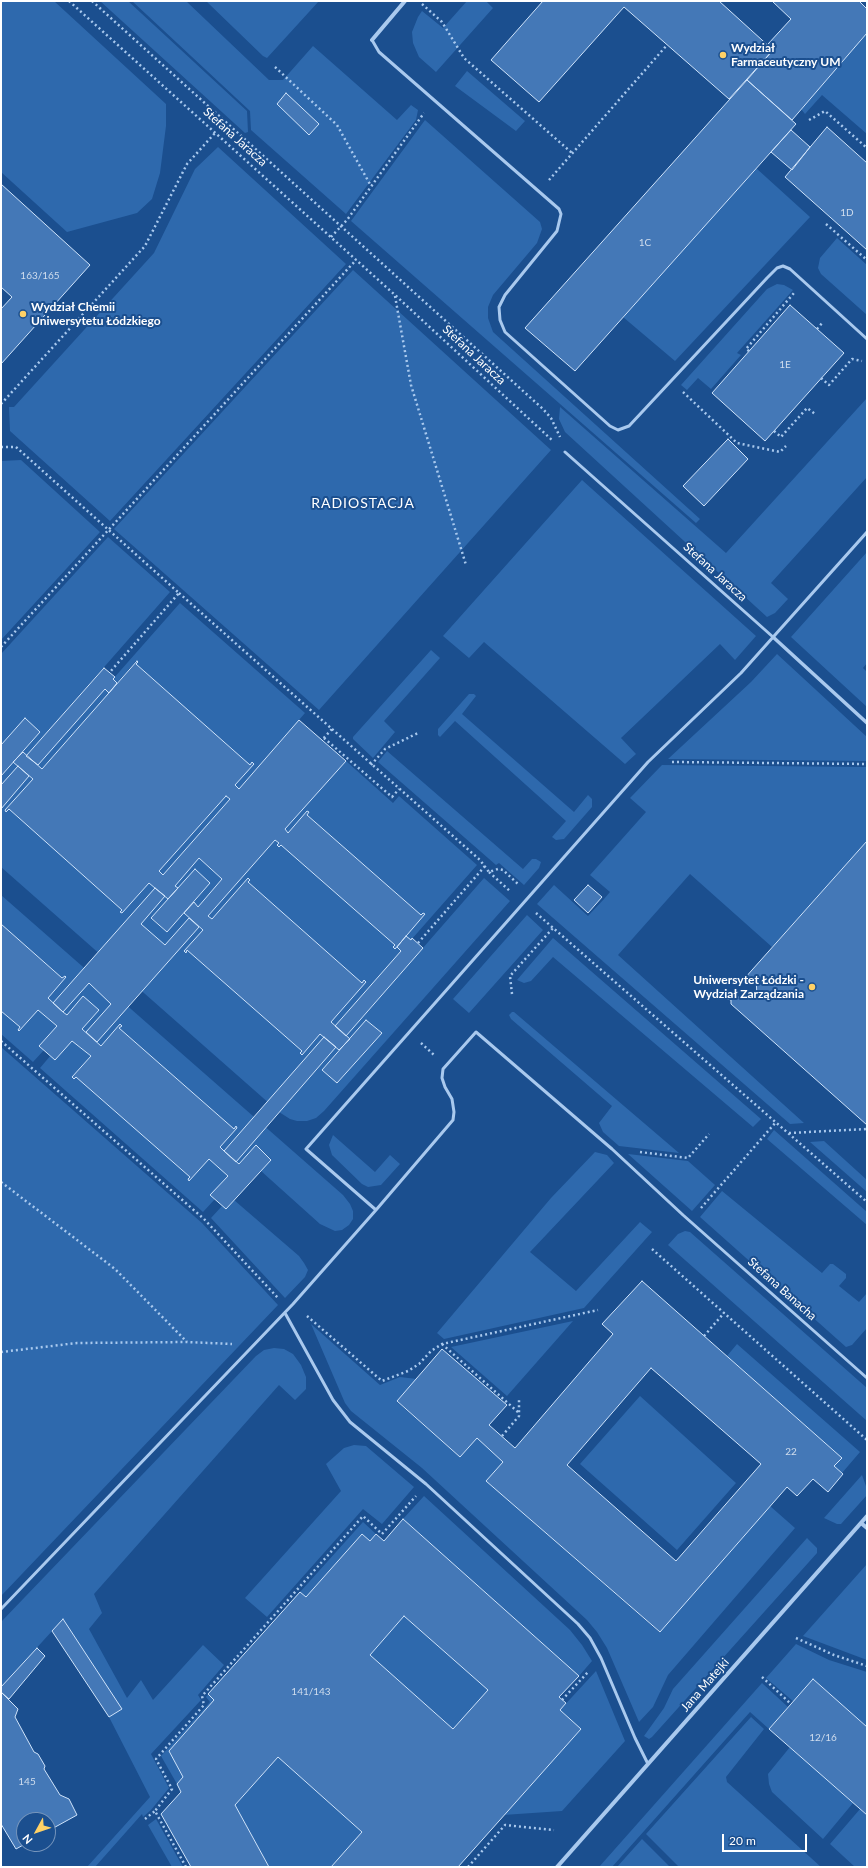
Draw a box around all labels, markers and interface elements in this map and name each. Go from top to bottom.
place label: Wydział Farmaceutyczny UM [731,41,841,69]
marker: Wydział Farmaceutyczny UM [718,50,728,60]
street label: Stefana Jaracza [200,105,270,169]
house number: 1D [840,207,854,219]
house number: 1C [639,237,651,249]
house number: 163/165 [20,270,60,282]
place label: Wydział Chemii Uniwersytetu Łódzkiego [31,300,161,328]
marker: Wydział Chemii Uniwersytetu Łódzkiego [18,309,28,319]
street label: Stefana Jaracza [440,322,508,388]
house number: 1E [779,359,791,371]
district label: RADIOSTACJA [311,495,415,511]
street label: Stefana Jaracza [680,540,750,604]
place label: Uniwersytet Łódzki - Wydział Zarządzania [693,973,804,1001]
marker: Uniwersytet Łódzki - Wydział Zarządzania [807,982,817,992]
street label: Stefana Banacha [745,1254,819,1324]
house number: 22 [785,1446,797,1458]
street label: Jana Matejki [678,1655,732,1715]
house number: 141/143 [291,1686,331,1698]
house number: 12/16 [809,1732,837,1744]
house number: 145 [18,1776,36,1788]
north arrow [16,1812,56,1852]
scale bar [724,1826,809,1852]
text: N [19,1832,35,1847]
text: 20 m [729,1833,756,1848]

